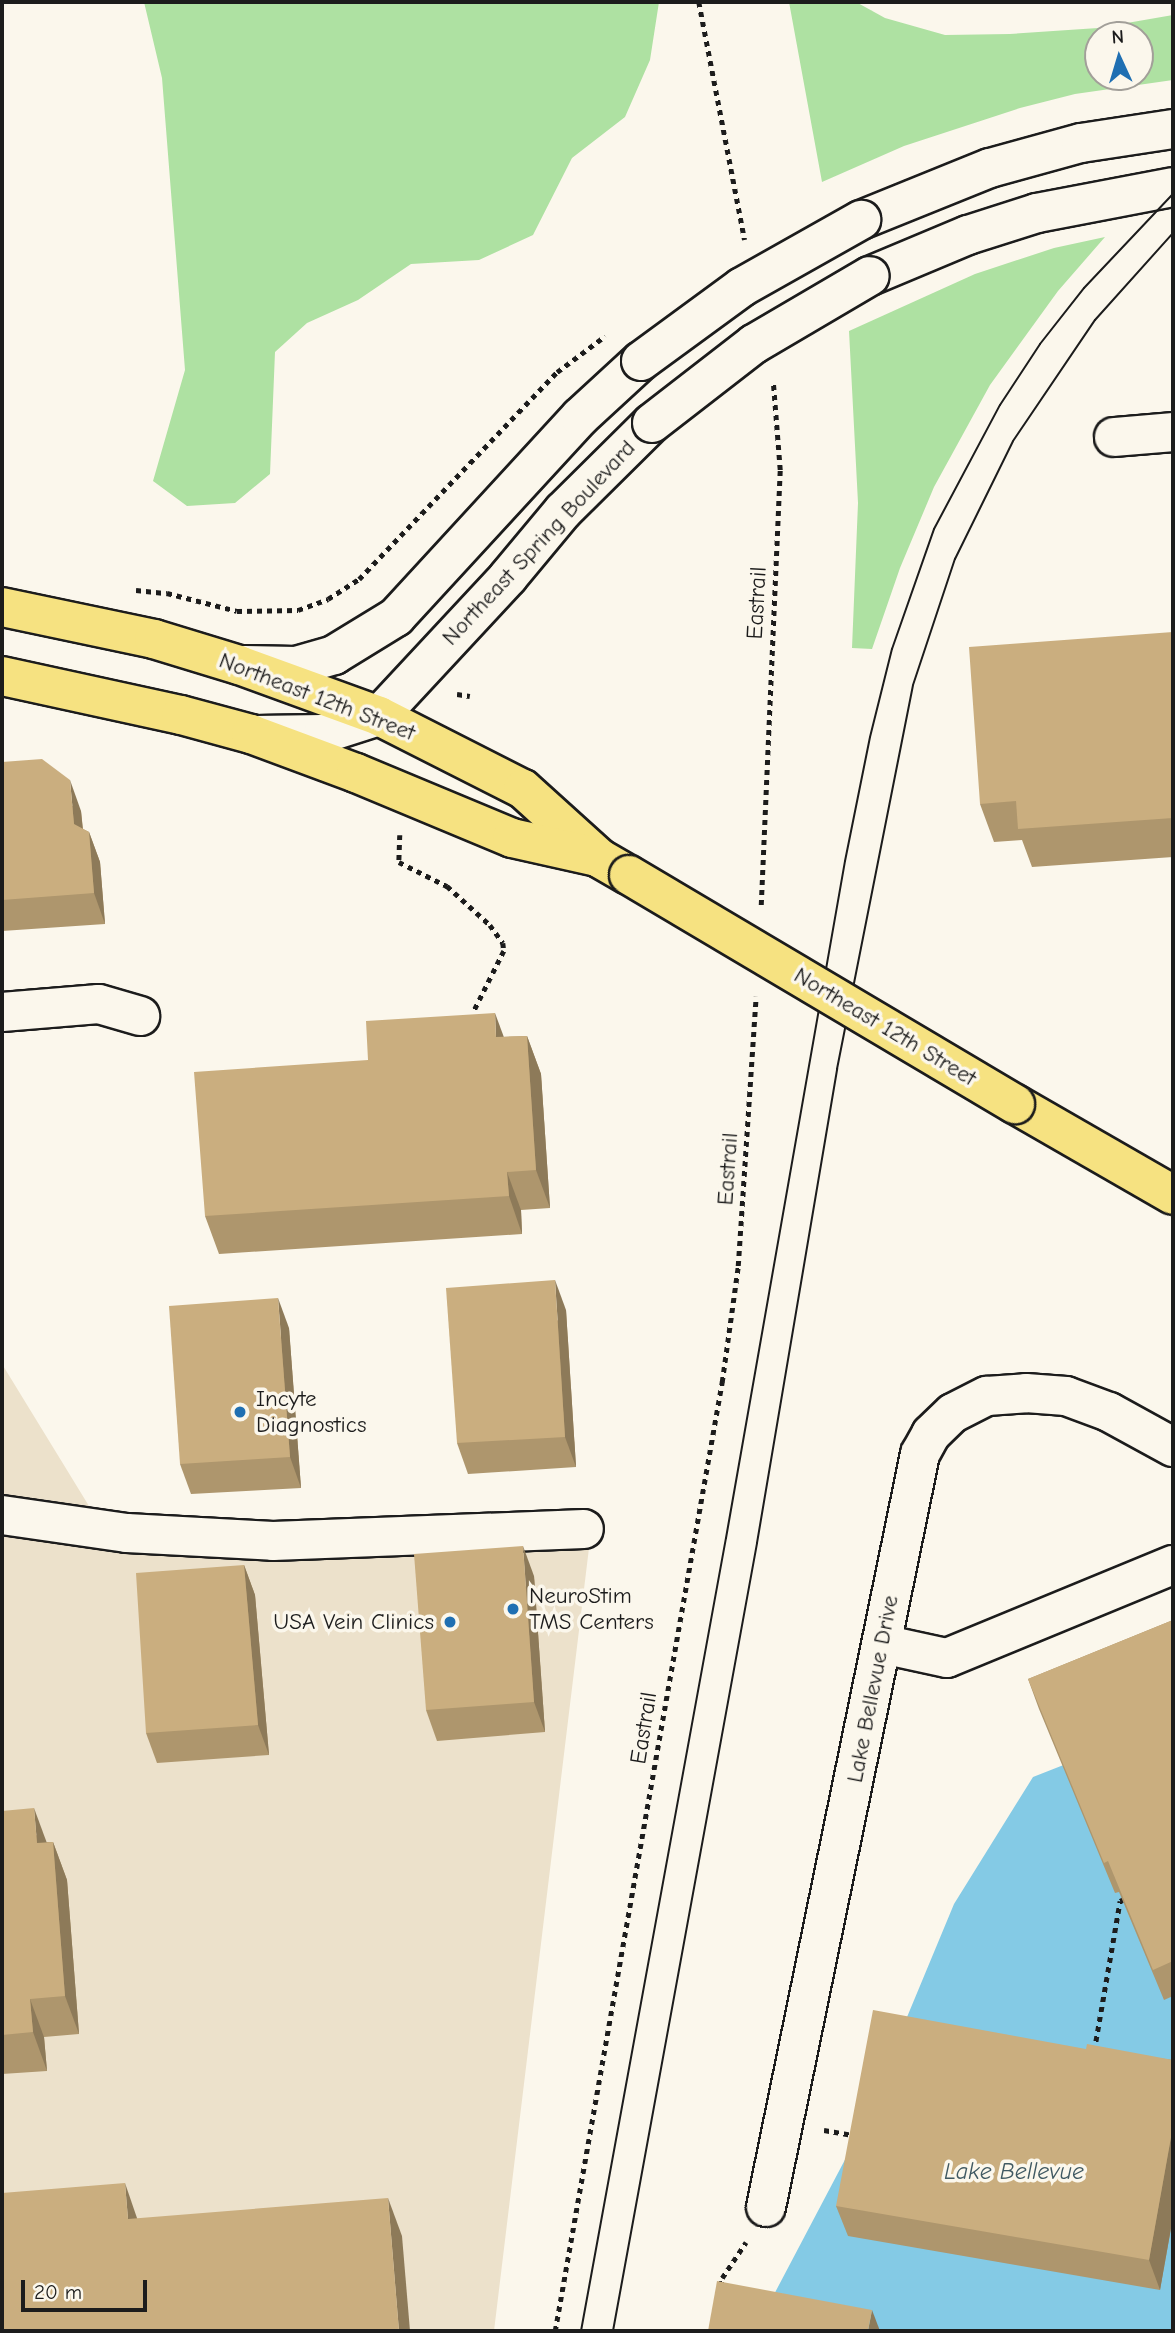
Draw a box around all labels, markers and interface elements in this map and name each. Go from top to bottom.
north arrow [1084,21,1154,91]
text: N [1111,26,1125,48]
street label: Northeast Spring Boulevard [437,435,641,651]
street label: Eastrail [741,566,773,640]
street label: Northeast 12th Street [215,647,419,747]
street label: Northeast 12th Street [789,962,981,1092]
street label: Eastrail [712,1132,744,1206]
place label: Incyte Diagnostics [256,1385,366,1439]
marker: Incyte Diagnostics [230,1402,250,1422]
place label: NeuroStim TMS Centers [529,1582,654,1636]
street label: Lake Bellevue Drive [841,1593,905,1785]
marker: NeuroStim TMS Centers [503,1599,523,1619]
place label: USA Vein Clinics [273,1608,434,1636]
marker: USA Vein Clinics [440,1612,460,1632]
street label: Eastrail [625,1690,663,1766]
water label: Lake Bellevue [944,2158,1084,2186]
scale bar [24,2266,150,2310]
text: 20 m [34,2280,82,2304]

